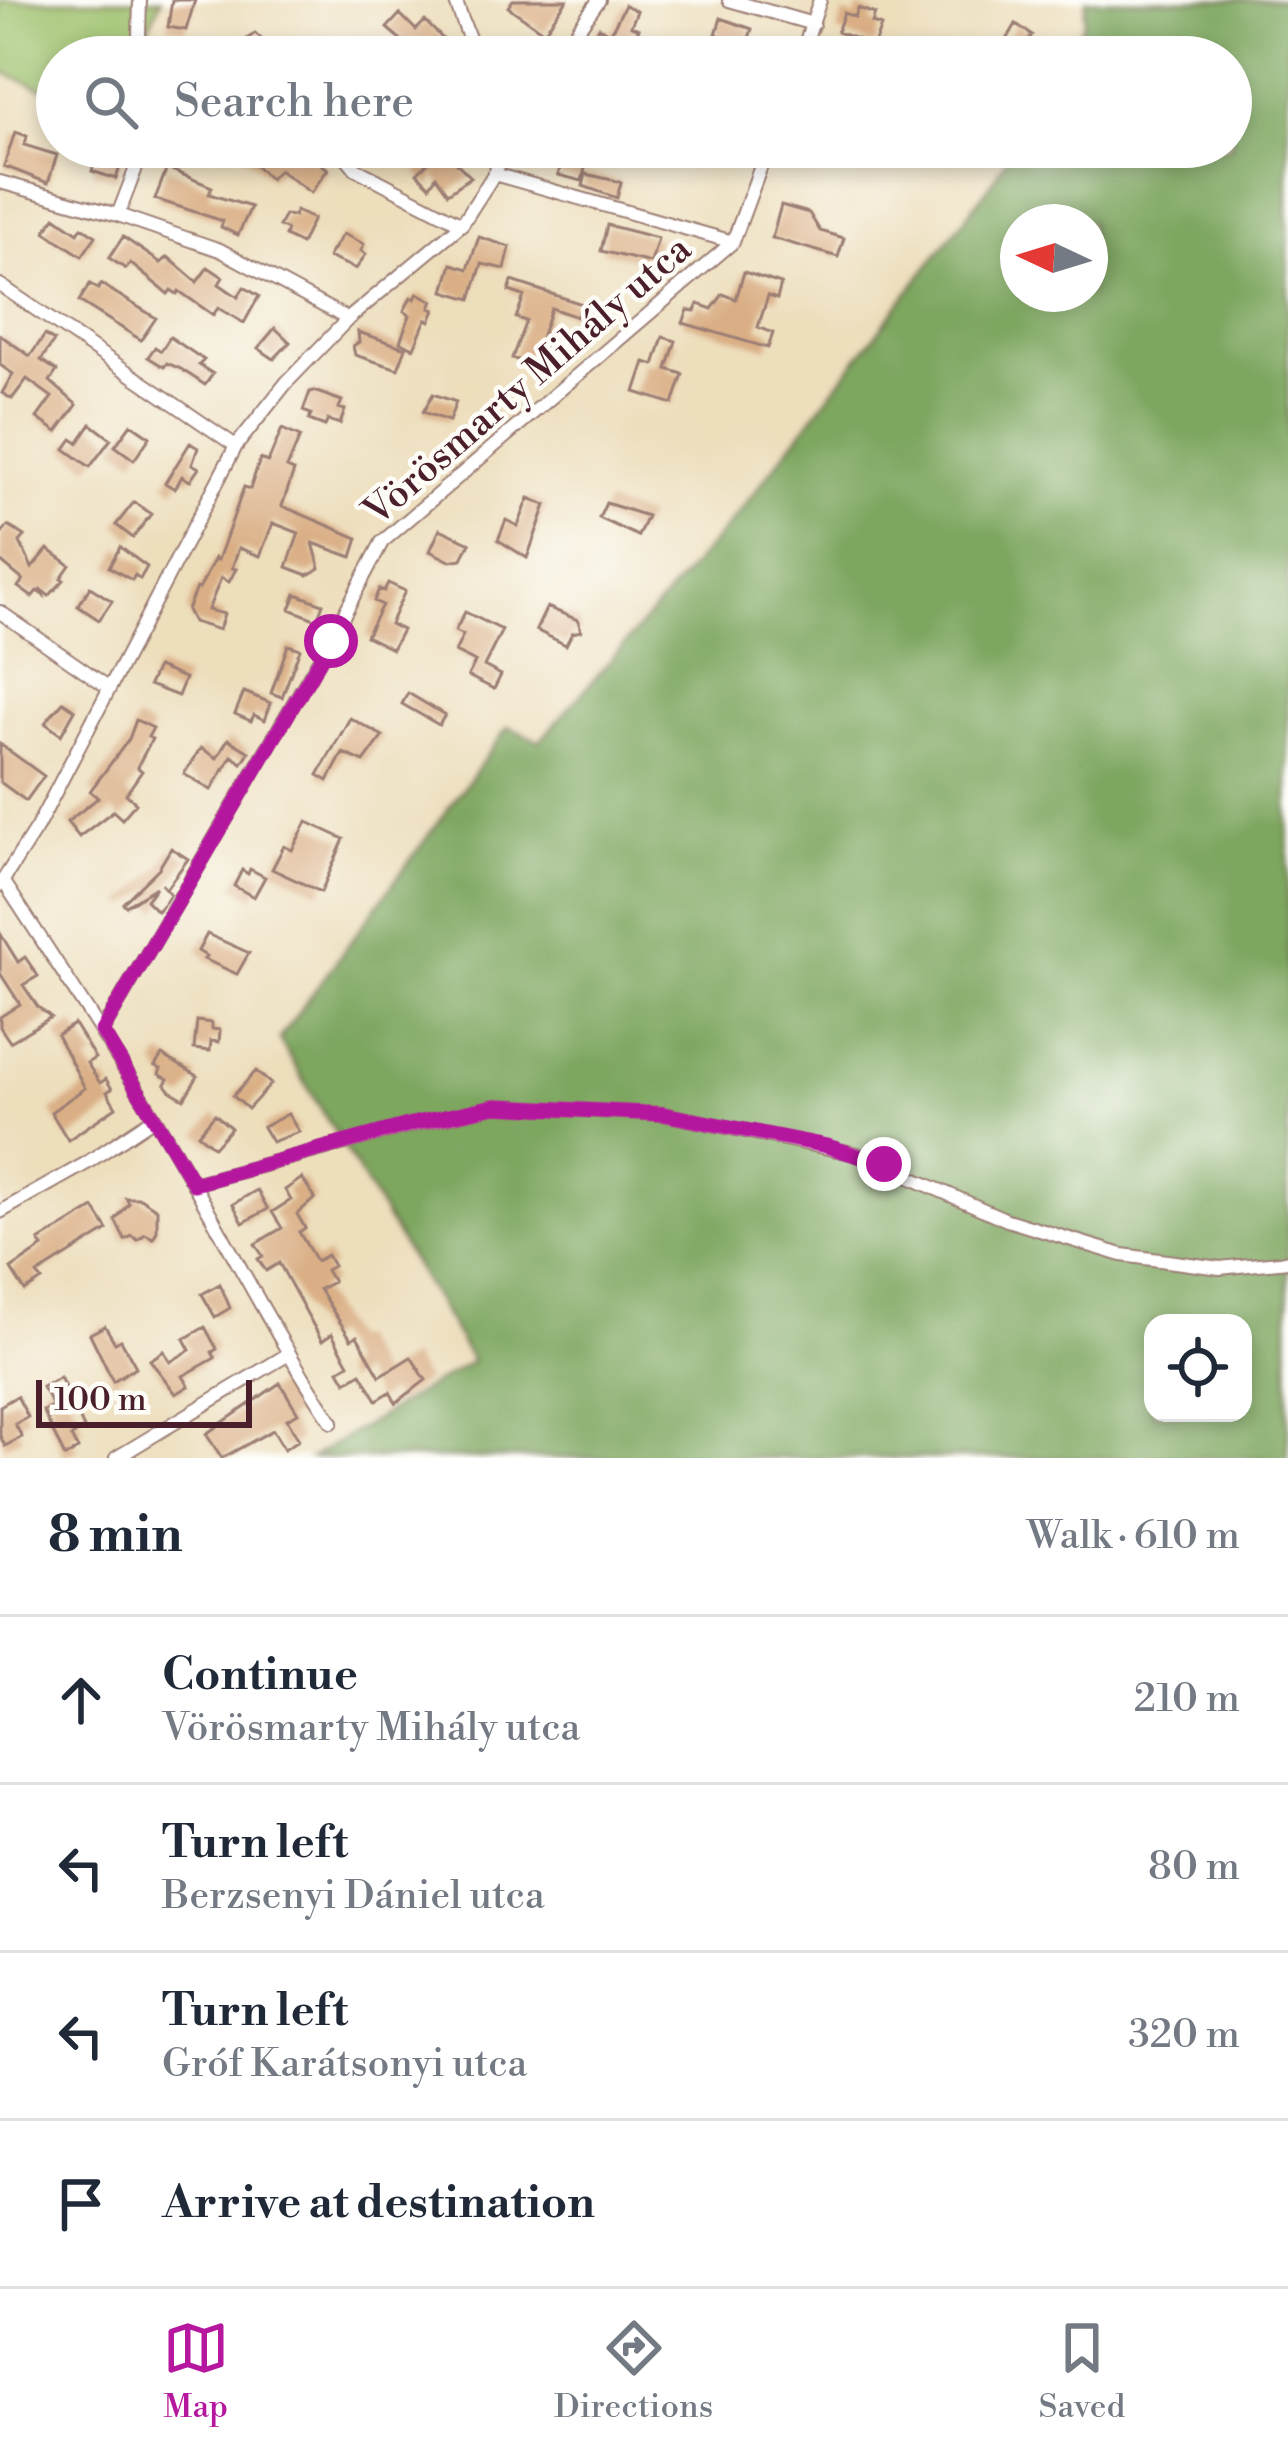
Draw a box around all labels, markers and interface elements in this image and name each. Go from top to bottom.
search box [36,36,1252,168]
icon: search [78,69,144,135]
text: Search here [174,74,414,131]
north arrow [1000,204,1108,312]
street label: Vörösmarty Mihály utca [353,225,702,537]
route start [304,614,358,668]
route end [857,1137,911,1191]
map controls [1144,1314,1252,1422]
button: locate [1144,1314,1252,1422]
scale bar [36,1374,252,1427]
text: 100 m [54,1380,147,1421]
text: 8 min [48,1504,183,1568]
text: Walk · 610 m [1027,1512,1240,1561]
text: Continue [162,1647,358,1704]
icon: ahead [48,1667,114,1733]
text: 210 m [1134,1675,1240,1724]
text: Vörösmarty Mihály utca [162,1704,580,1753]
text: Turn left [162,1815,348,1872]
icon: left [48,1835,114,1901]
text: 80 m [1148,1843,1240,1892]
text: Berzsenyi Dániel utca [162,1872,545,1921]
text: Turn left [162,1983,348,2040]
icon: left [48,2003,114,2069]
text: 320 m [1128,2011,1240,2060]
text: Gróf Karátsonyi utca [162,2040,527,2089]
icon: arrive [48,2171,114,2237]
text: Arrive at destination [162,2175,595,2232]
tab: Map [163,2315,229,2428]
tab: Directions [554,2315,713,2428]
tab: Saved [1039,2315,1125,2428]

